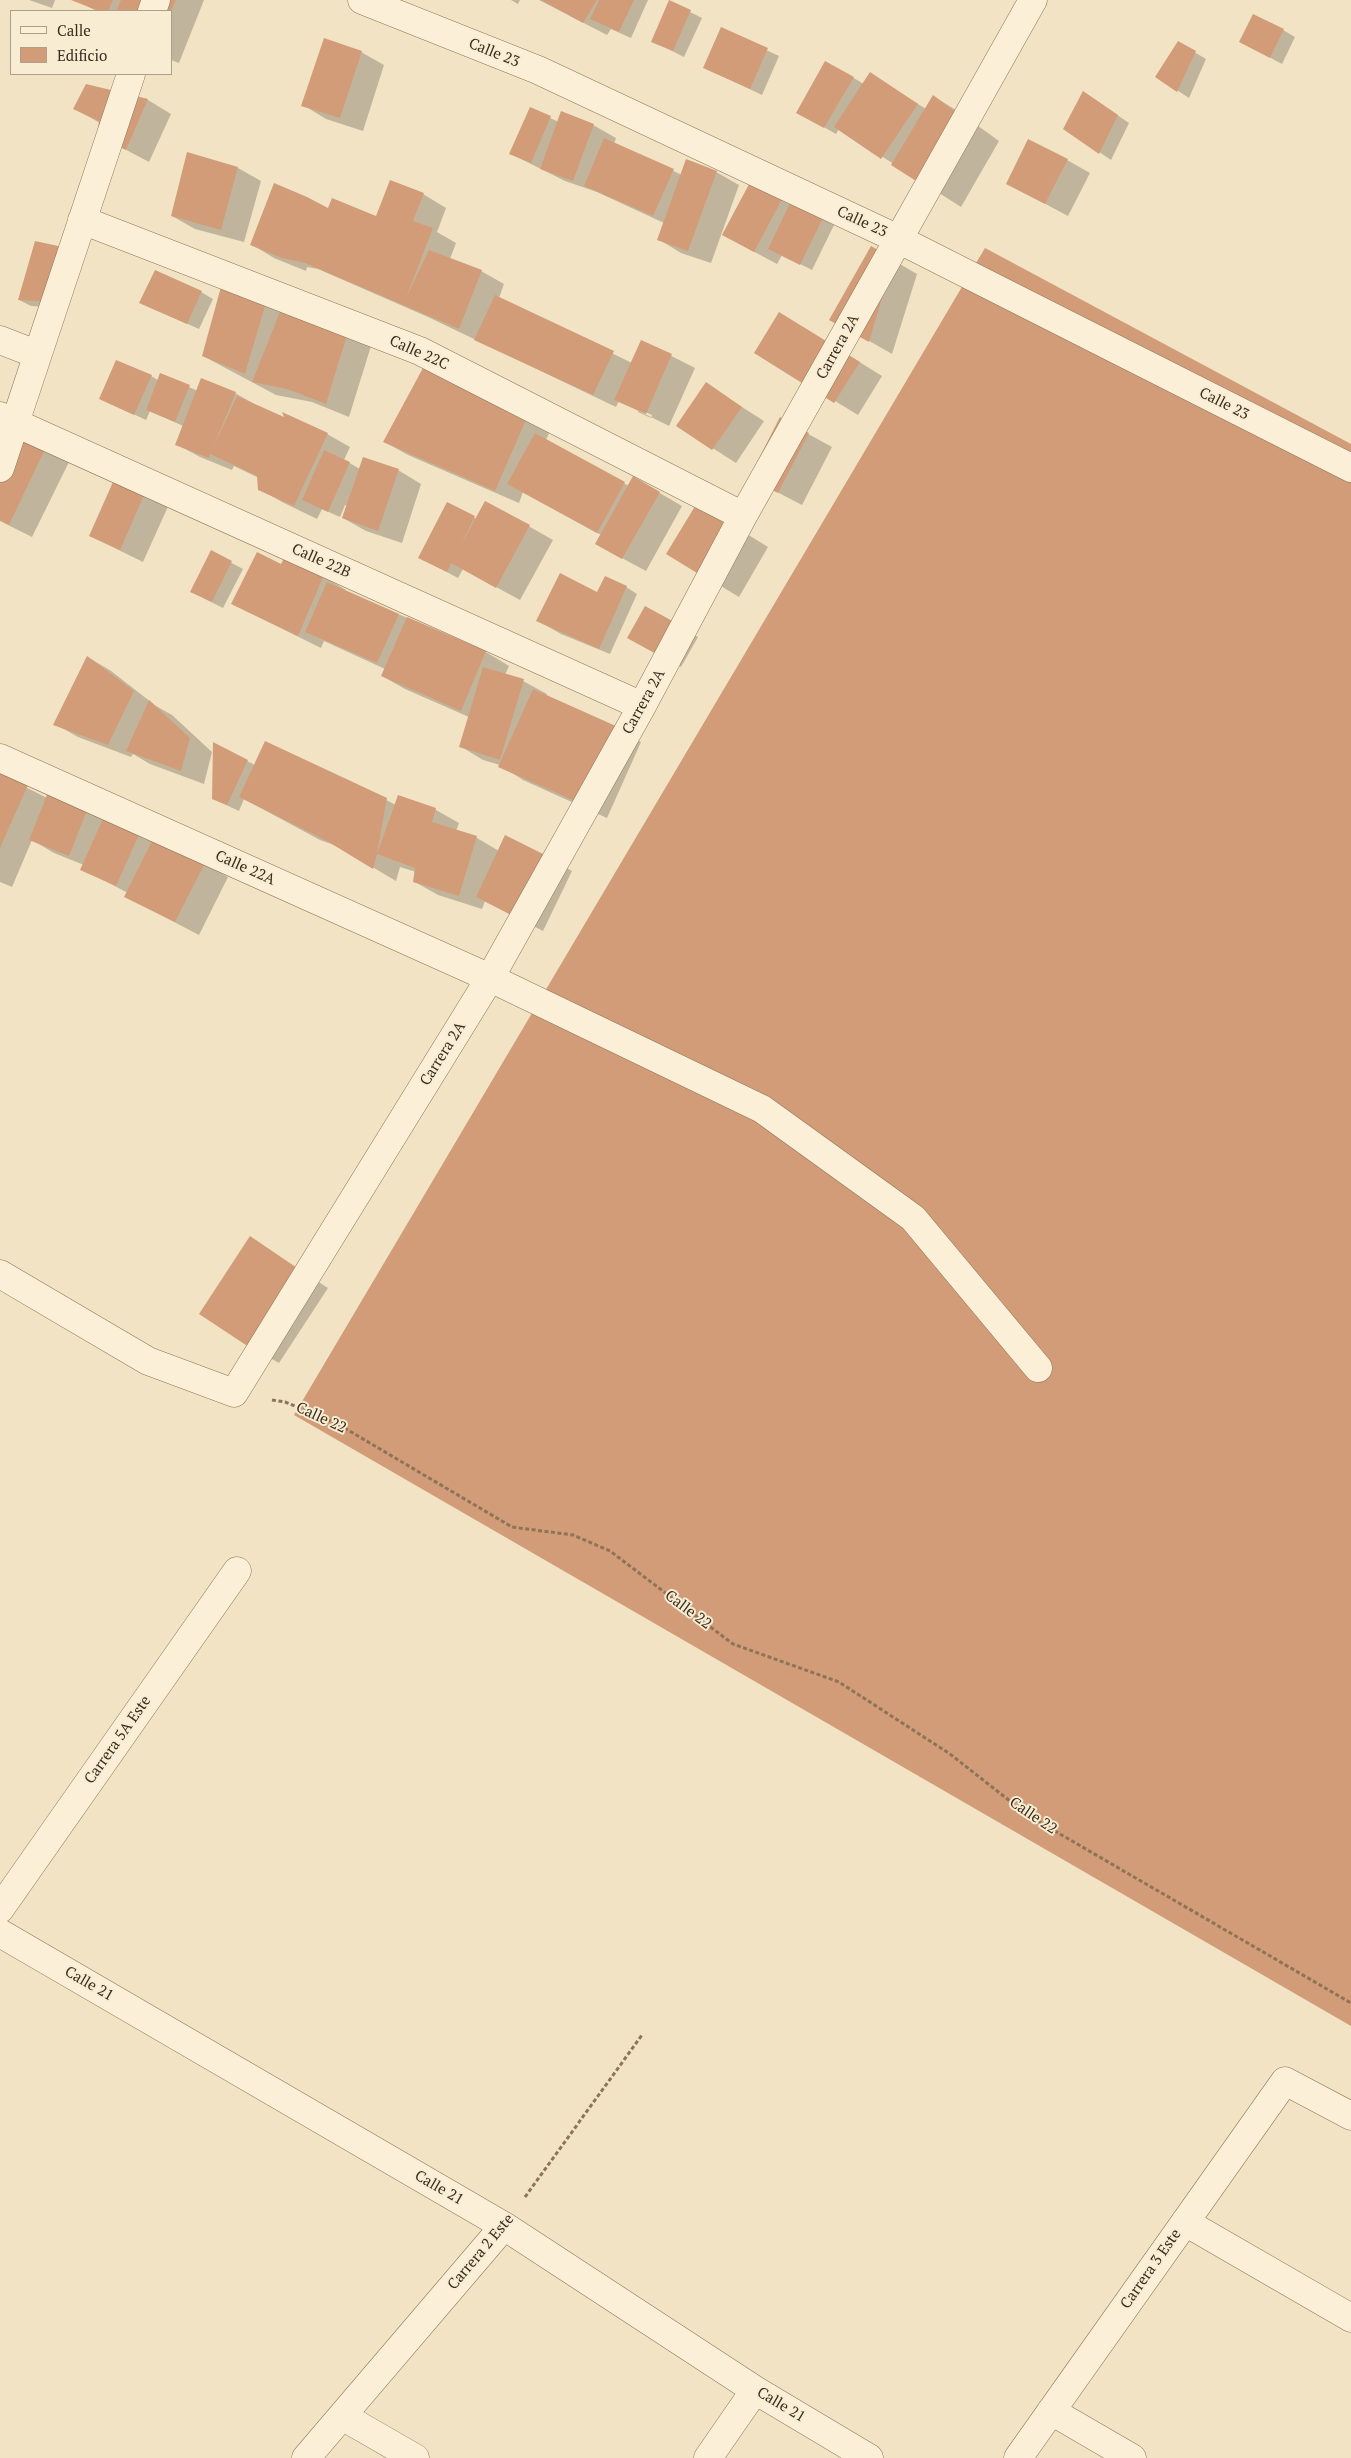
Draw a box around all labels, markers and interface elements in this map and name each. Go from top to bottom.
legend [10,10,172,75]
text: Calle [57,20,91,40]
street label: Calle 23 [466,35,522,71]
text: Edificio [57,45,107,65]
street label: Calle 23 [834,203,890,241]
street label: Carrera 2A [813,311,863,383]
street label: Calle 22C [387,332,451,374]
street label: Calle 23 [1196,384,1252,424]
street label: Calle 22B [289,540,353,582]
street label: Carrera 2A [619,666,669,738]
street label: Calle 22A [212,847,278,889]
street label: Carrera 2A [416,1019,470,1089]
street label: Calle 22 [293,1399,349,1437]
street label: Calle 22 [661,1587,715,1633]
street label: Carrera 5A Este [81,1692,155,1788]
street label: Calle 22 [1006,1794,1060,1838]
street label: Calle 21 [61,1963,117,2005]
street label: Calle 21 [411,2167,467,2209]
street label: Carrera 2 Este [444,2210,518,2294]
street label: Carrera 3 Este [1117,2226,1185,2312]
street label: Calle 21 [753,2384,809,2426]

